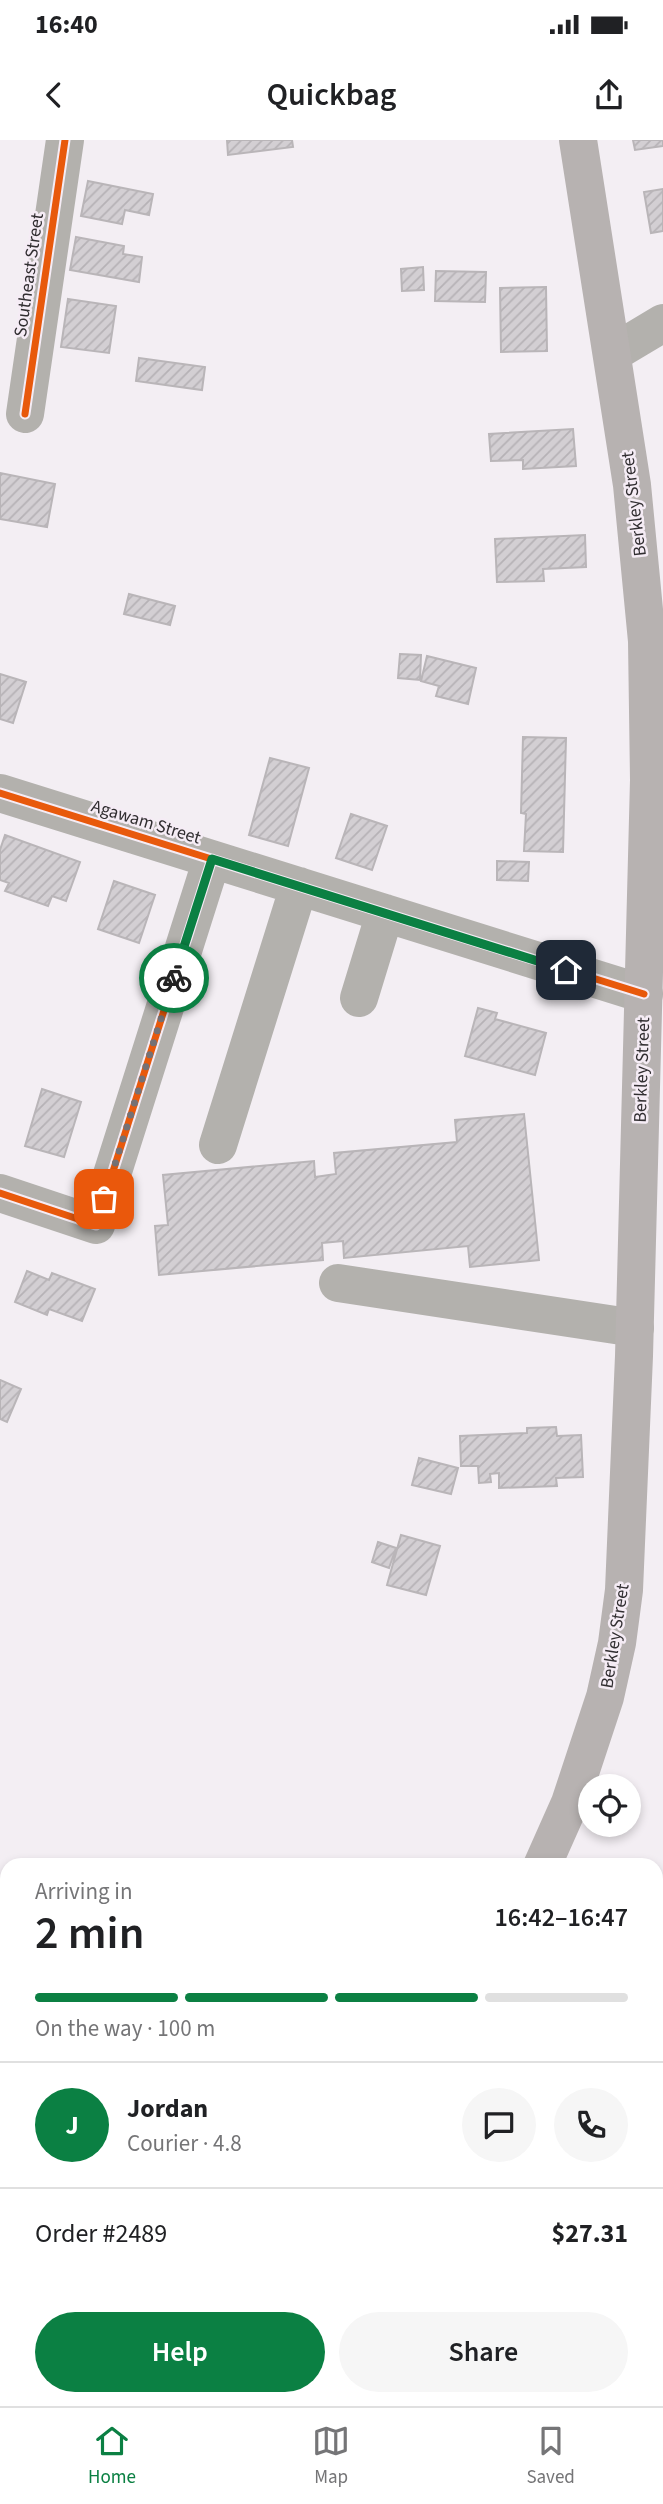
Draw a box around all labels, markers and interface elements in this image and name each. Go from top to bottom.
text: 16:40 [35,6,98,43]
text: Quickbag [266,72,397,118]
icon: back [35,76,73,114]
icon: share [590,76,628,114]
street label: Southeast Street [8,211,50,339]
street label: Berkley Street [615,450,653,558]
street label: Agawam Street [88,794,204,850]
pin [536,940,596,1000]
courier [139,943,209,1013]
icon: home [547,951,585,989]
icon: bike [155,959,193,997]
street label: Berkley Street [628,1017,656,1123]
pin [74,1169,134,1229]
icon: bag [85,1180,123,1218]
street label: Berkley Street [594,1582,636,1690]
map controls [578,1774,641,1837]
button: locate [578,1774,641,1837]
text: Arriving in [35,1875,133,1908]
text: 16:42–16:47 [495,1899,628,1936]
text: 2 min [35,1901,144,1966]
text: On the way · 100 m [35,2012,215,2045]
button: chat [462,2088,536,2162]
button: phone [554,2088,628,2162]
text: Jordan [127,2090,208,2127]
text: J [65,2107,79,2144]
text: Courier · 4.8 [127,2127,242,2160]
text: Order #2489 [35,2215,167,2252]
text: $27.31 [552,2215,628,2252]
button: Help [35,2312,325,2392]
button: Share [339,2312,628,2392]
tab: Home [88,2422,136,2491]
tab: Map [312,2422,350,2491]
tab: Saved [526,2422,575,2491]

